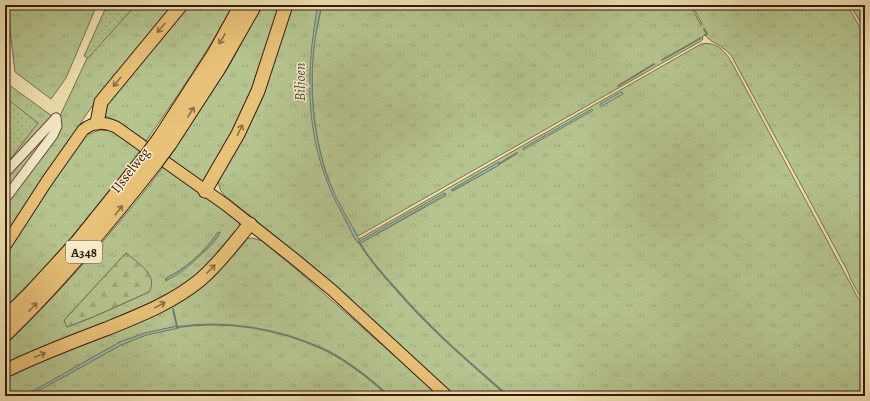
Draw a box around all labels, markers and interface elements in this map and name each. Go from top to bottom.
one-way arrow [157,23,166,33]
one-way arrow [218,33,225,45]
water label: Biljoen [290,63,310,101]
one-way arrow [113,76,121,87]
one-way arrow [187,106,195,117]
one-way arrow [237,124,244,136]
street label: IJsselweg [107,144,154,197]
one-way arrow [115,205,123,216]
road number: A348 [66,241,102,263]
one-way arrow [206,264,216,274]
one-way arrow [154,301,166,309]
one-way arrow [28,302,37,312]
one-way arrow [34,351,46,359]

